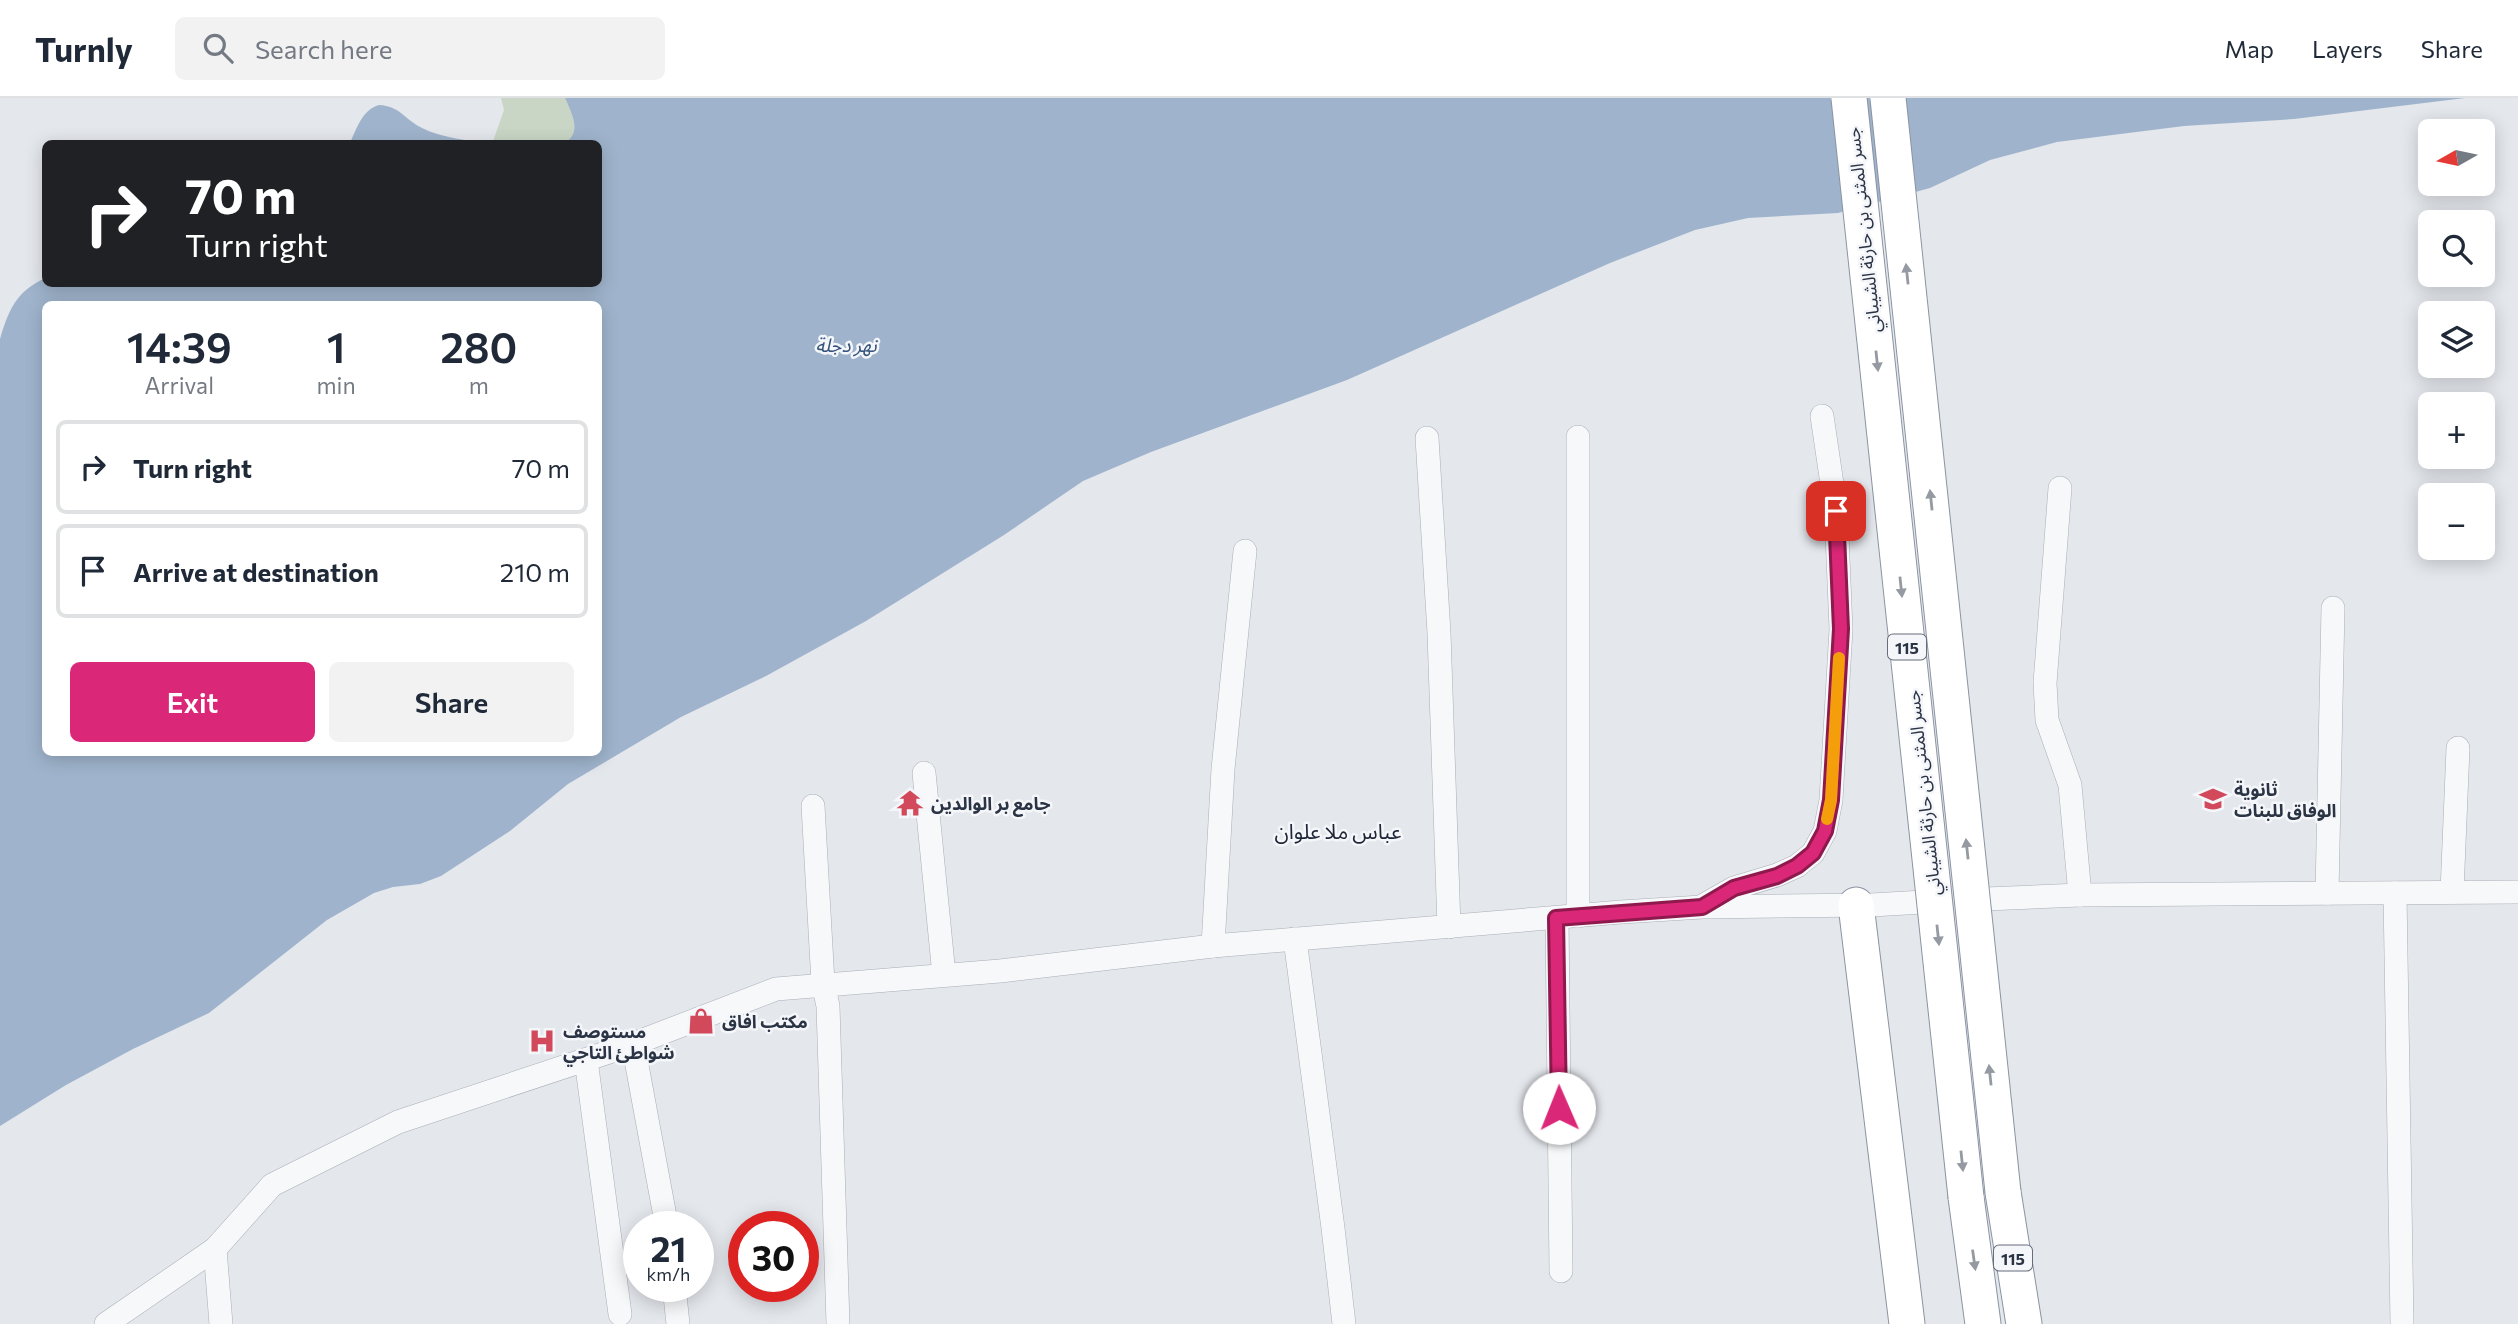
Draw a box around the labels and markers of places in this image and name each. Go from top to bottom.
pin [1806,481,1866,541]
place label: ثانوية الوفاق للبنات [2234,778,2336,821]
school or university icon: ثانوية الوفاق للبنات [2198,784,2228,814]
temple icon: جامع بر الوالدين [895,788,925,818]
place label: جامع بر الوالدين [931,792,1051,817]
shop icon: مكتب افاق [686,1006,716,1036]
place label: مكتب افاق [722,1010,808,1032]
place label: مستوصف شواطئ التاجي [563,1020,675,1067]
hospital icon: مستوصف شواطئ التاجي [527,1026,557,1056]

